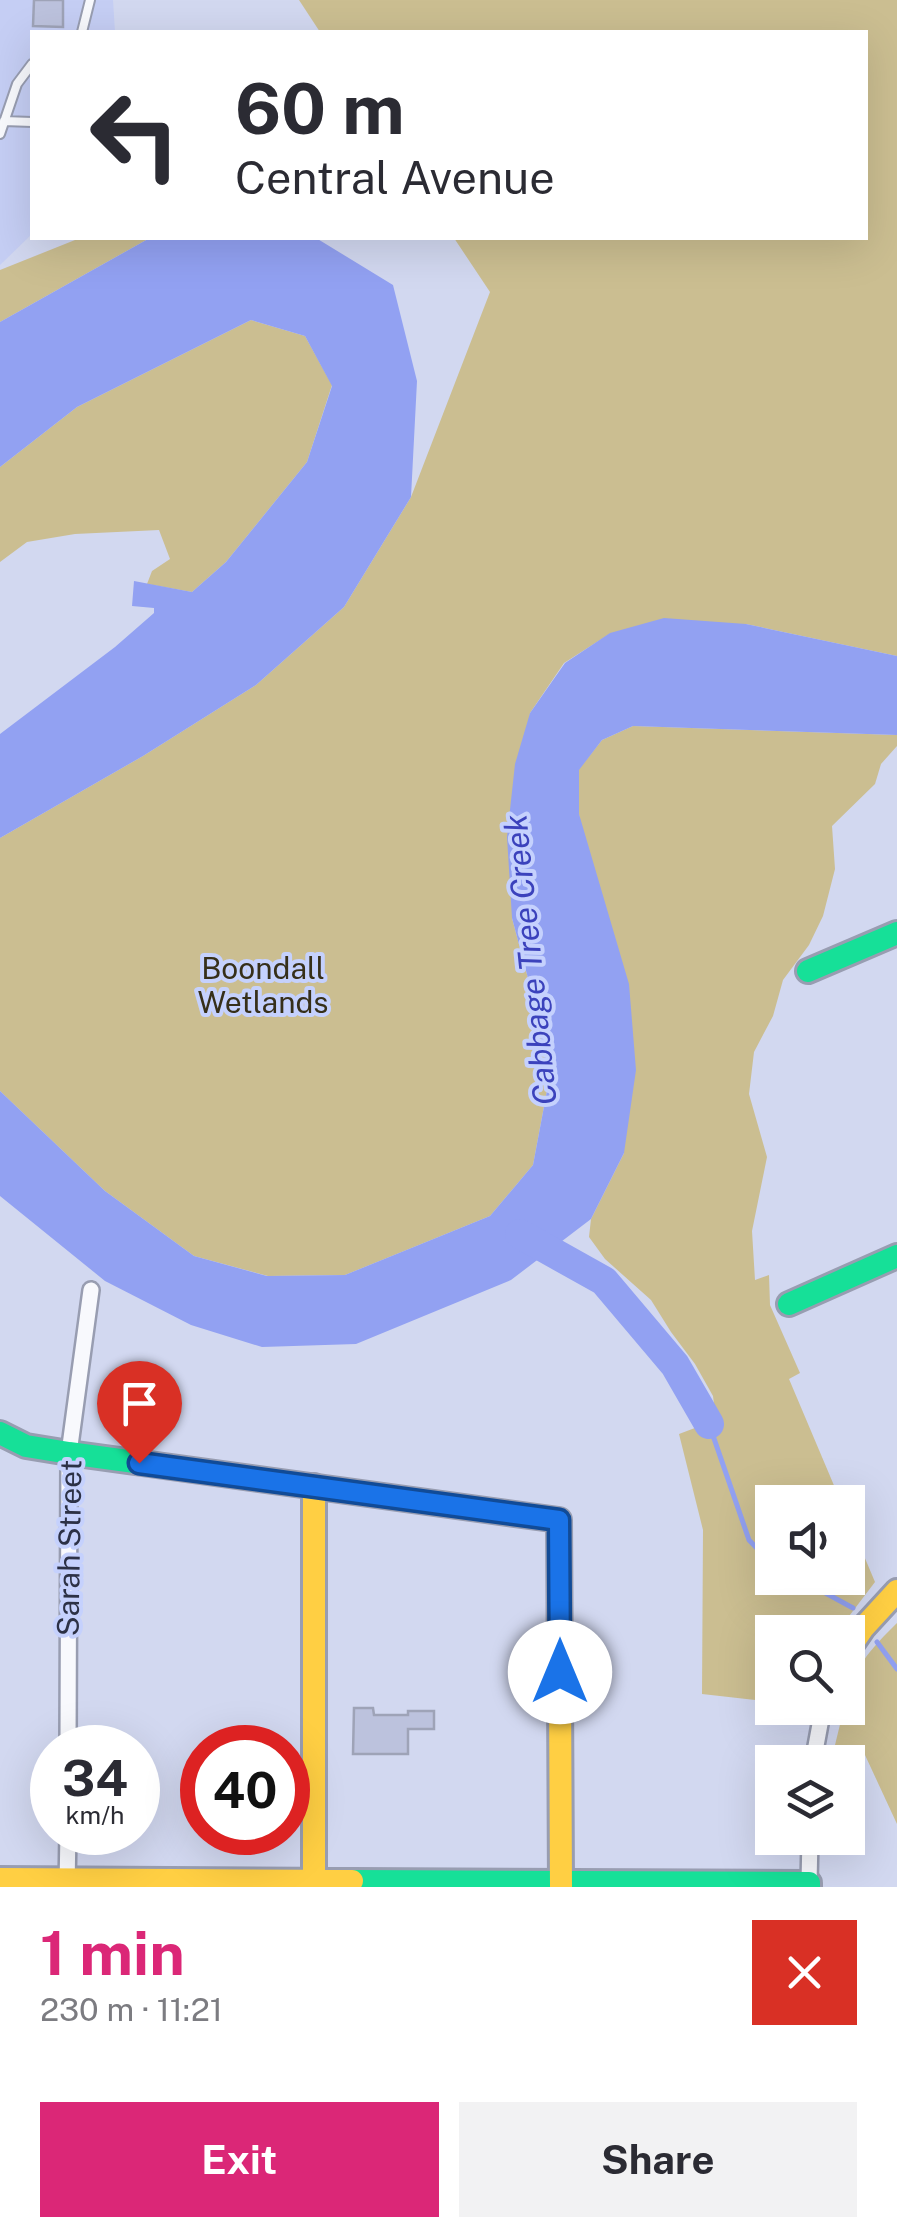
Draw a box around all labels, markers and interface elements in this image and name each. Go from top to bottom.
text: 60 m [235,67,405,150]
icon: left [70,70,200,200]
text: Central Avenue [235,151,555,204]
water label: Cabbage Tree Creek [496,812,564,1107]
park label: Boondall Wetlands [197,950,329,1020]
pin [97,1361,182,1464]
icon: arrive [112,1376,167,1431]
street label: Sarah Street [49,1459,89,1637]
map controls [755,1485,865,1855]
button: sound [755,1485,865,1595]
button: search [755,1615,865,1725]
position arrow [508,1620,612,1724]
speed limit sign: 40 [180,1725,310,1855]
button: layers [755,1745,865,1855]
text: 34 [62,1748,128,1807]
text: km/h [66,1800,124,1830]
text: 1 min [40,1918,185,1989]
button: close [752,1920,857,2025]
text: 230 m · 11:21 [40,1991,223,2028]
button: Exit [40,2102,439,2217]
button: Share [459,2102,857,2217]

